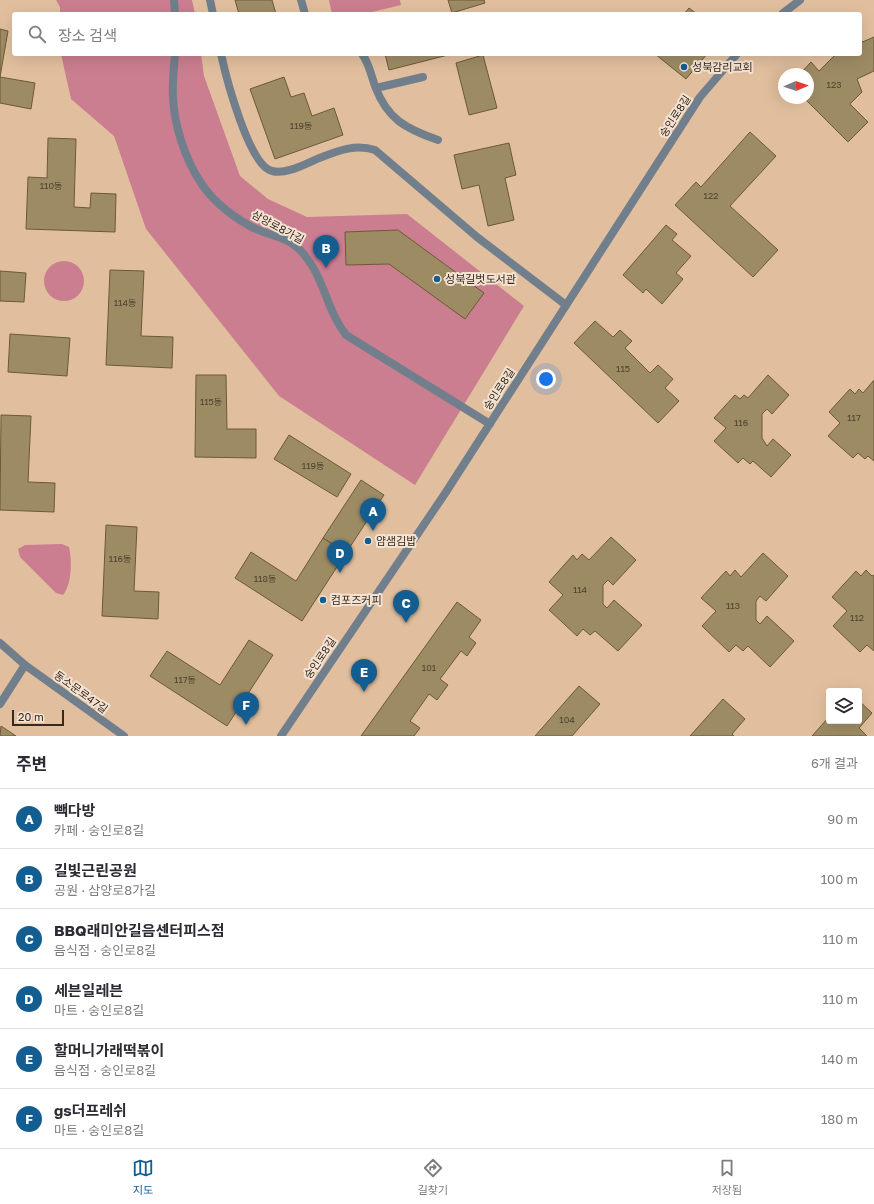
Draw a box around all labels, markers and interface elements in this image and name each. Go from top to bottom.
search box [12,12,862,56]
icon: search [26,23,48,45]
text: 장소 검색 [58,26,117,44]
place label: 성북감리교회 [692,60,753,73]
marker: 성북감리교회 [679,62,689,72]
north arrow [778,68,814,104]
house number: 123 [827,79,841,90]
street label: 숭인로8길 [656,92,693,139]
house number: 119동 [290,120,312,131]
house number: 110동 [40,180,62,191]
house number: 122 [704,190,718,201]
street label: 삼양로8가길 [250,207,307,246]
pin: B [313,235,339,268]
place label: 성북길벗도서관 [445,272,516,285]
marker: 성북길벗도서관 [432,274,442,284]
house number: 114동 [114,297,136,308]
house number: 115 [616,363,630,374]
street label: 숭인로8길 [480,365,517,412]
your location [536,369,556,389]
house number: 115동 [200,396,222,407]
house number: 117 [847,412,861,423]
house number: 116 [734,417,748,428]
house number: 119동 [302,460,324,471]
pin: A [360,498,386,531]
place label: 얌샘김밥 [376,534,416,547]
marker: 얌샘김밥 [363,536,373,546]
pin: D [327,540,353,573]
house number: 116동 [109,553,131,564]
house number: 118동 [254,573,276,584]
house number: 114 [573,584,588,595]
pin: C [393,590,419,623]
place label: 컴포즈커피 [331,593,382,606]
marker: 컴포즈커피 [318,595,328,605]
house number: 113 [726,600,740,611]
house number: 112 [850,612,864,623]
street label: 숭인로8길 [301,635,338,681]
pin: E [351,659,377,692]
house number: 101 [422,662,437,673]
street label: 동소문로47길 [52,668,111,715]
house number: 117동 [174,674,196,685]
map controls [826,688,862,724]
button: layers [826,688,862,724]
pin: F [233,692,259,725]
scale bar [12,708,64,727]
text: 20 m [18,710,44,723]
house number: 104 [559,714,575,725]
text: 주변 [16,753,47,774]
text: 6개 결과 [811,755,858,771]
text: 빽다방 [54,801,95,819]
text: A [24,811,34,827]
text: 90 m [827,811,858,827]
text: 카페 · 숭인로8길 [54,822,144,838]
text: 길빛근린공원 [54,861,137,879]
text: B [24,871,34,887]
text: 100 m [821,871,858,887]
text: 공원 · 삼양로8가길 [54,882,156,898]
text: BBQ래미안길음센터피스점 [54,921,225,939]
text: C [24,931,34,947]
text: 110 m [823,931,858,947]
text: 음식점 · 숭인로8길 [54,942,156,958]
text: 세븐일레븐 [54,981,123,999]
text: D [24,991,34,1007]
text: 110 m [823,991,858,1007]
text: 마트 · 숭인로8길 [54,1002,144,1018]
text: 할머니가래떡볶이 [54,1041,164,1059]
text: E [25,1051,33,1067]
text: 140 m [821,1051,858,1067]
text: 음식점 · 숭인로8길 [54,1062,156,1078]
text: gs더프레쉬 [54,1101,127,1119]
text: F [25,1111,33,1127]
text: 180 m [821,1111,858,1127]
text: 마트 · 숭인로8길 [54,1122,144,1138]
tab: 지도 [132,1157,154,1197]
tab: 길찾기 [418,1157,448,1197]
tab: 저장됨 [712,1157,742,1197]

